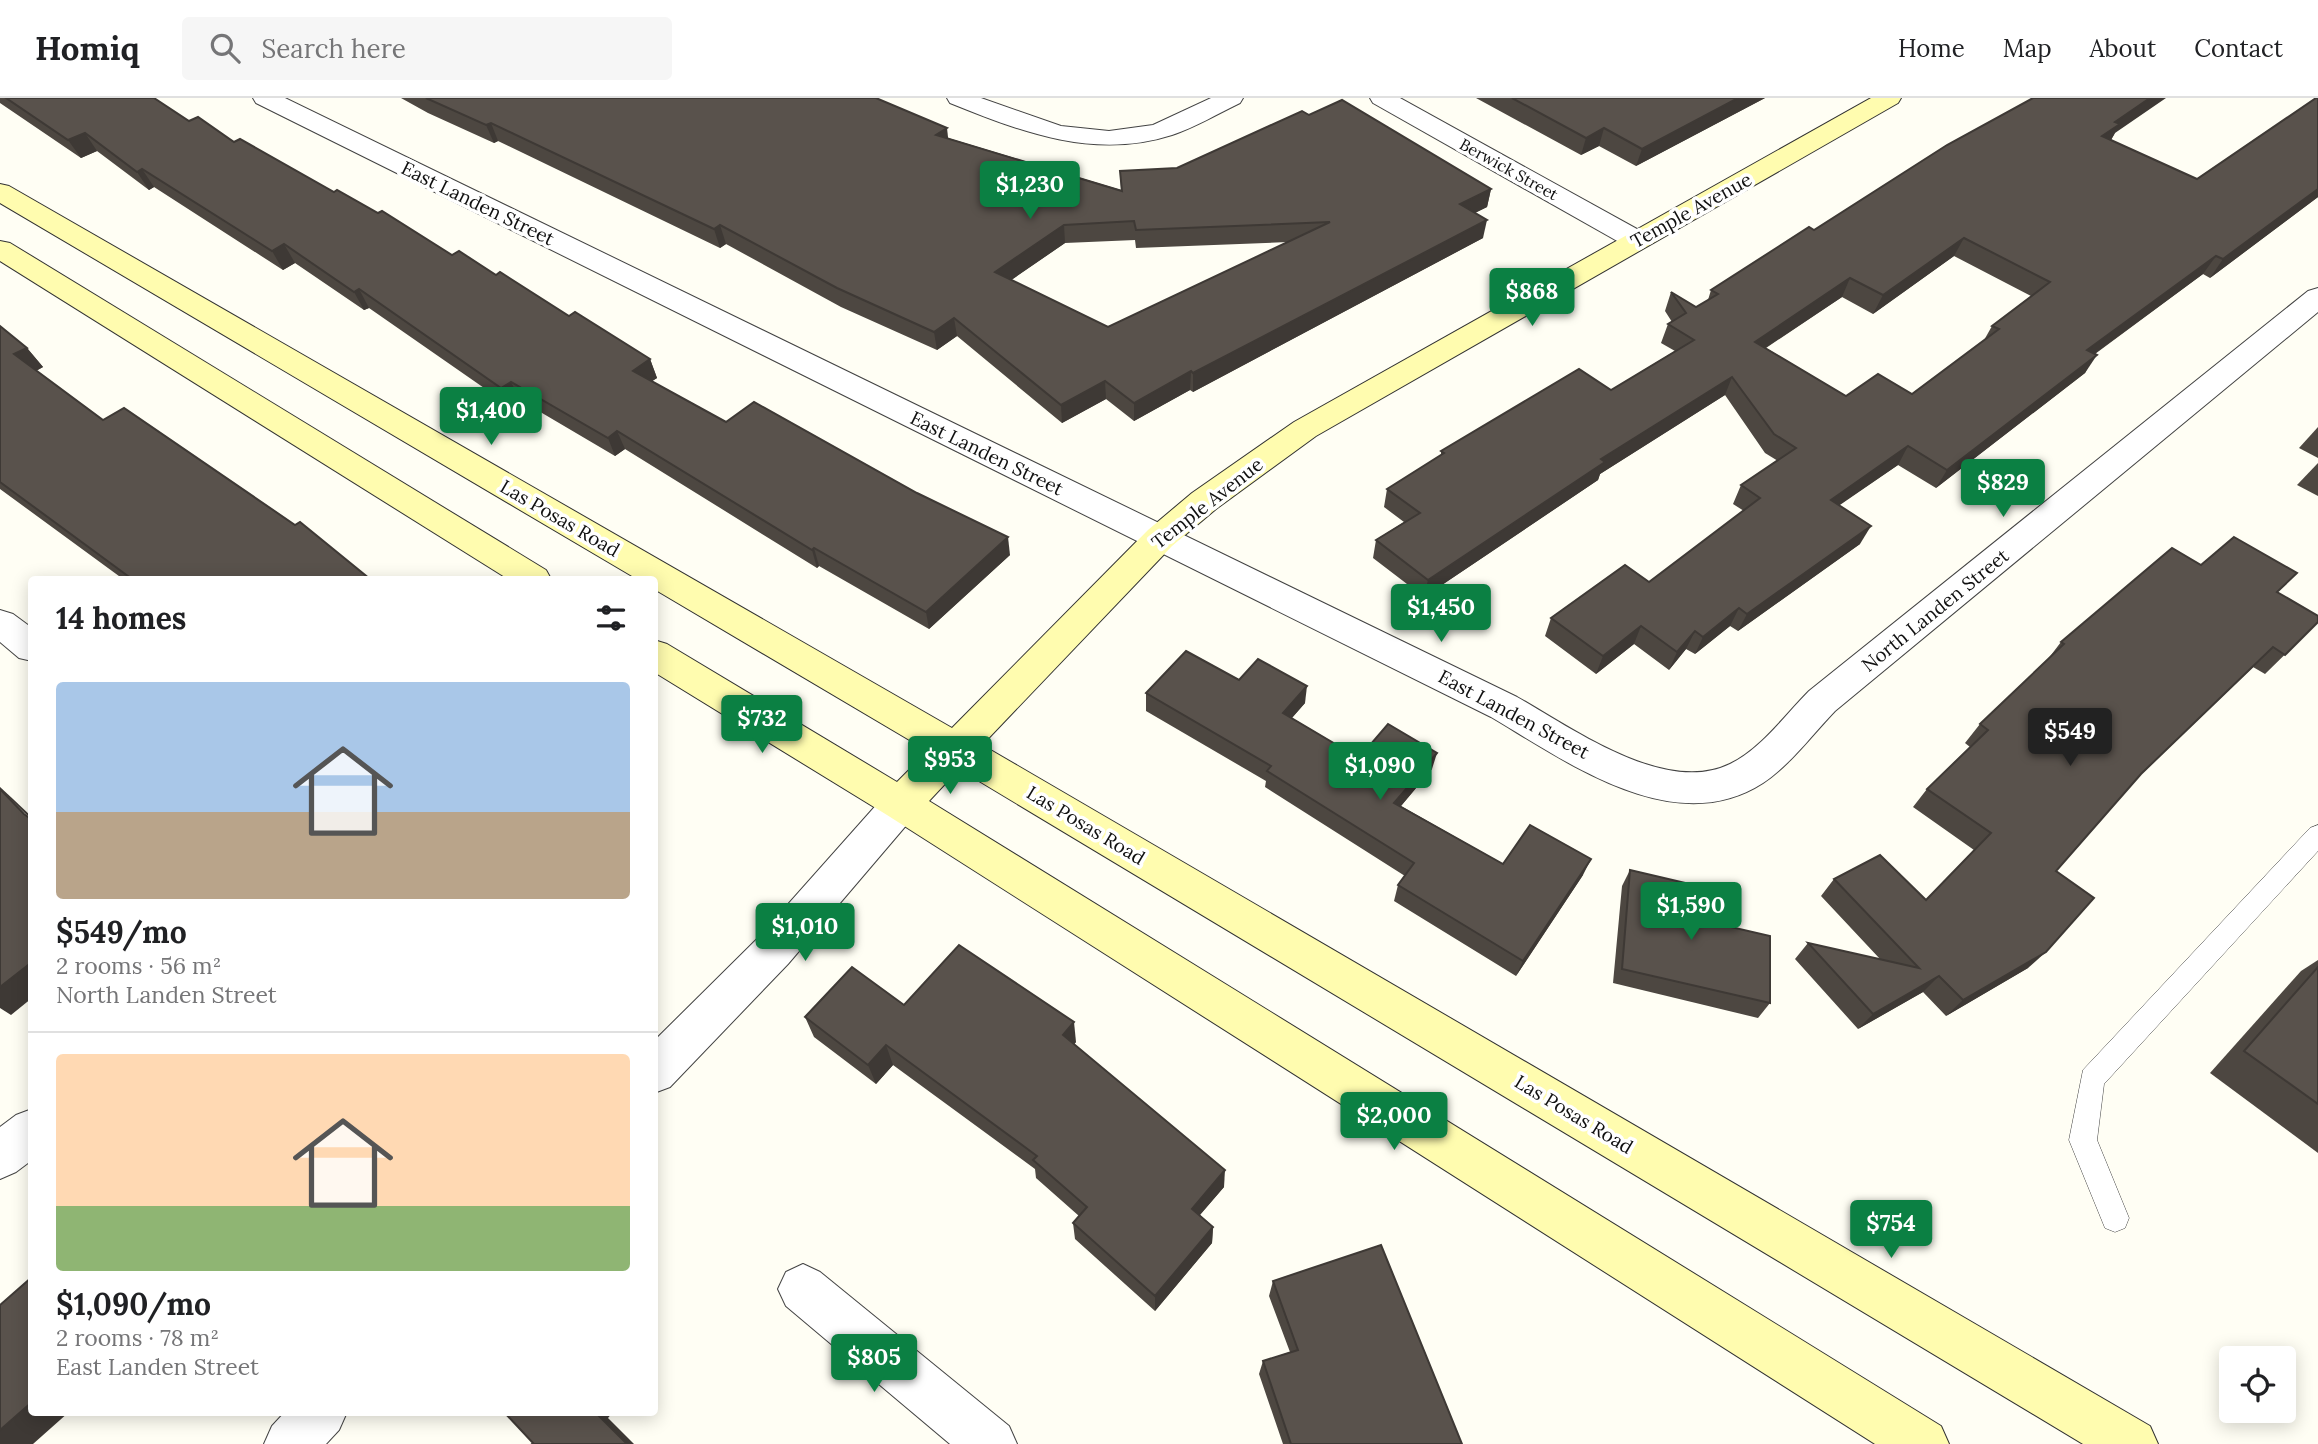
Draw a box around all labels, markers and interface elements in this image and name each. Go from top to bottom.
search box [182,17,672,80]
text: Homiq [35,27,140,69]
icon: search [206,29,244,67]
text: Search here [262,32,406,65]
text: Home [1898,33,1965,64]
text: Map [2003,33,2052,64]
text: About [2090,33,2156,64]
text: Contact [2194,33,2283,64]
street label: Berwick Street [1456,134,1563,205]
street label: East Landen Street [397,155,559,251]
pin: $1,230 [973,162,1087,221]
street label: Temple Avenue [1626,167,1756,253]
text: $1,230 [996,169,1064,198]
pin: $868 [1491,268,1573,328]
text: $868 [1505,276,1559,305]
pin: $1,400 [434,388,548,447]
text: $1,400 [456,395,526,424]
street label: East Landen Street [906,405,1068,501]
street label: Temple Avenue [1146,452,1268,554]
pin: $829 [1962,460,2044,519]
text: $829 [1977,467,2029,496]
street label: Las Posas Road [496,474,624,562]
street label: North Landen Street [1857,543,2014,677]
pin: $1,450 [1384,584,1498,644]
text: $1,450 [1407,592,1475,621]
text: 14 homes [56,599,186,637]
icon: filters [592,599,630,637]
street label: East Landen Street [1434,664,1594,764]
pin: $732 [721,696,803,755]
text: $732 [737,703,787,732]
pin: $549 [2029,708,2111,768]
text: $549 [2044,716,2096,745]
icon: home [280,728,406,854]
pin: $953 [909,736,991,796]
pin: $1,090 [1323,742,1437,802]
text: $953 [924,744,976,773]
text: $1,090 [1345,750,1415,779]
street label: Las Posas Road [1022,780,1150,870]
pin: $1,590 [1634,882,1748,942]
text: $1,590 [1657,890,1725,919]
pin: $1,010 [748,904,862,963]
text: $1,010 [772,911,838,940]
text: $549/mo [56,913,187,951]
text: 2 rooms · 56 m² [56,951,221,980]
text: North Landen Street [56,980,277,1009]
street label: Las Posas Road [1510,1069,1638,1159]
pin: $2,000 [1337,1093,1451,1152]
icon: home [280,1100,406,1226]
text: $2,000 [1356,1100,1432,1129]
pin: $754 [1850,1200,1932,1260]
text: $754 [1866,1208,1916,1237]
text: $1,090/mo [56,1285,211,1323]
text: 2 rooms · 78 m² [56,1323,219,1352]
pin: $805 [833,1334,915,1394]
text: $805 [847,1342,901,1371]
map controls [2219,1346,2296,1423]
button: locate [2219,1346,2296,1423]
text: East Landen Street [56,1352,259,1381]

